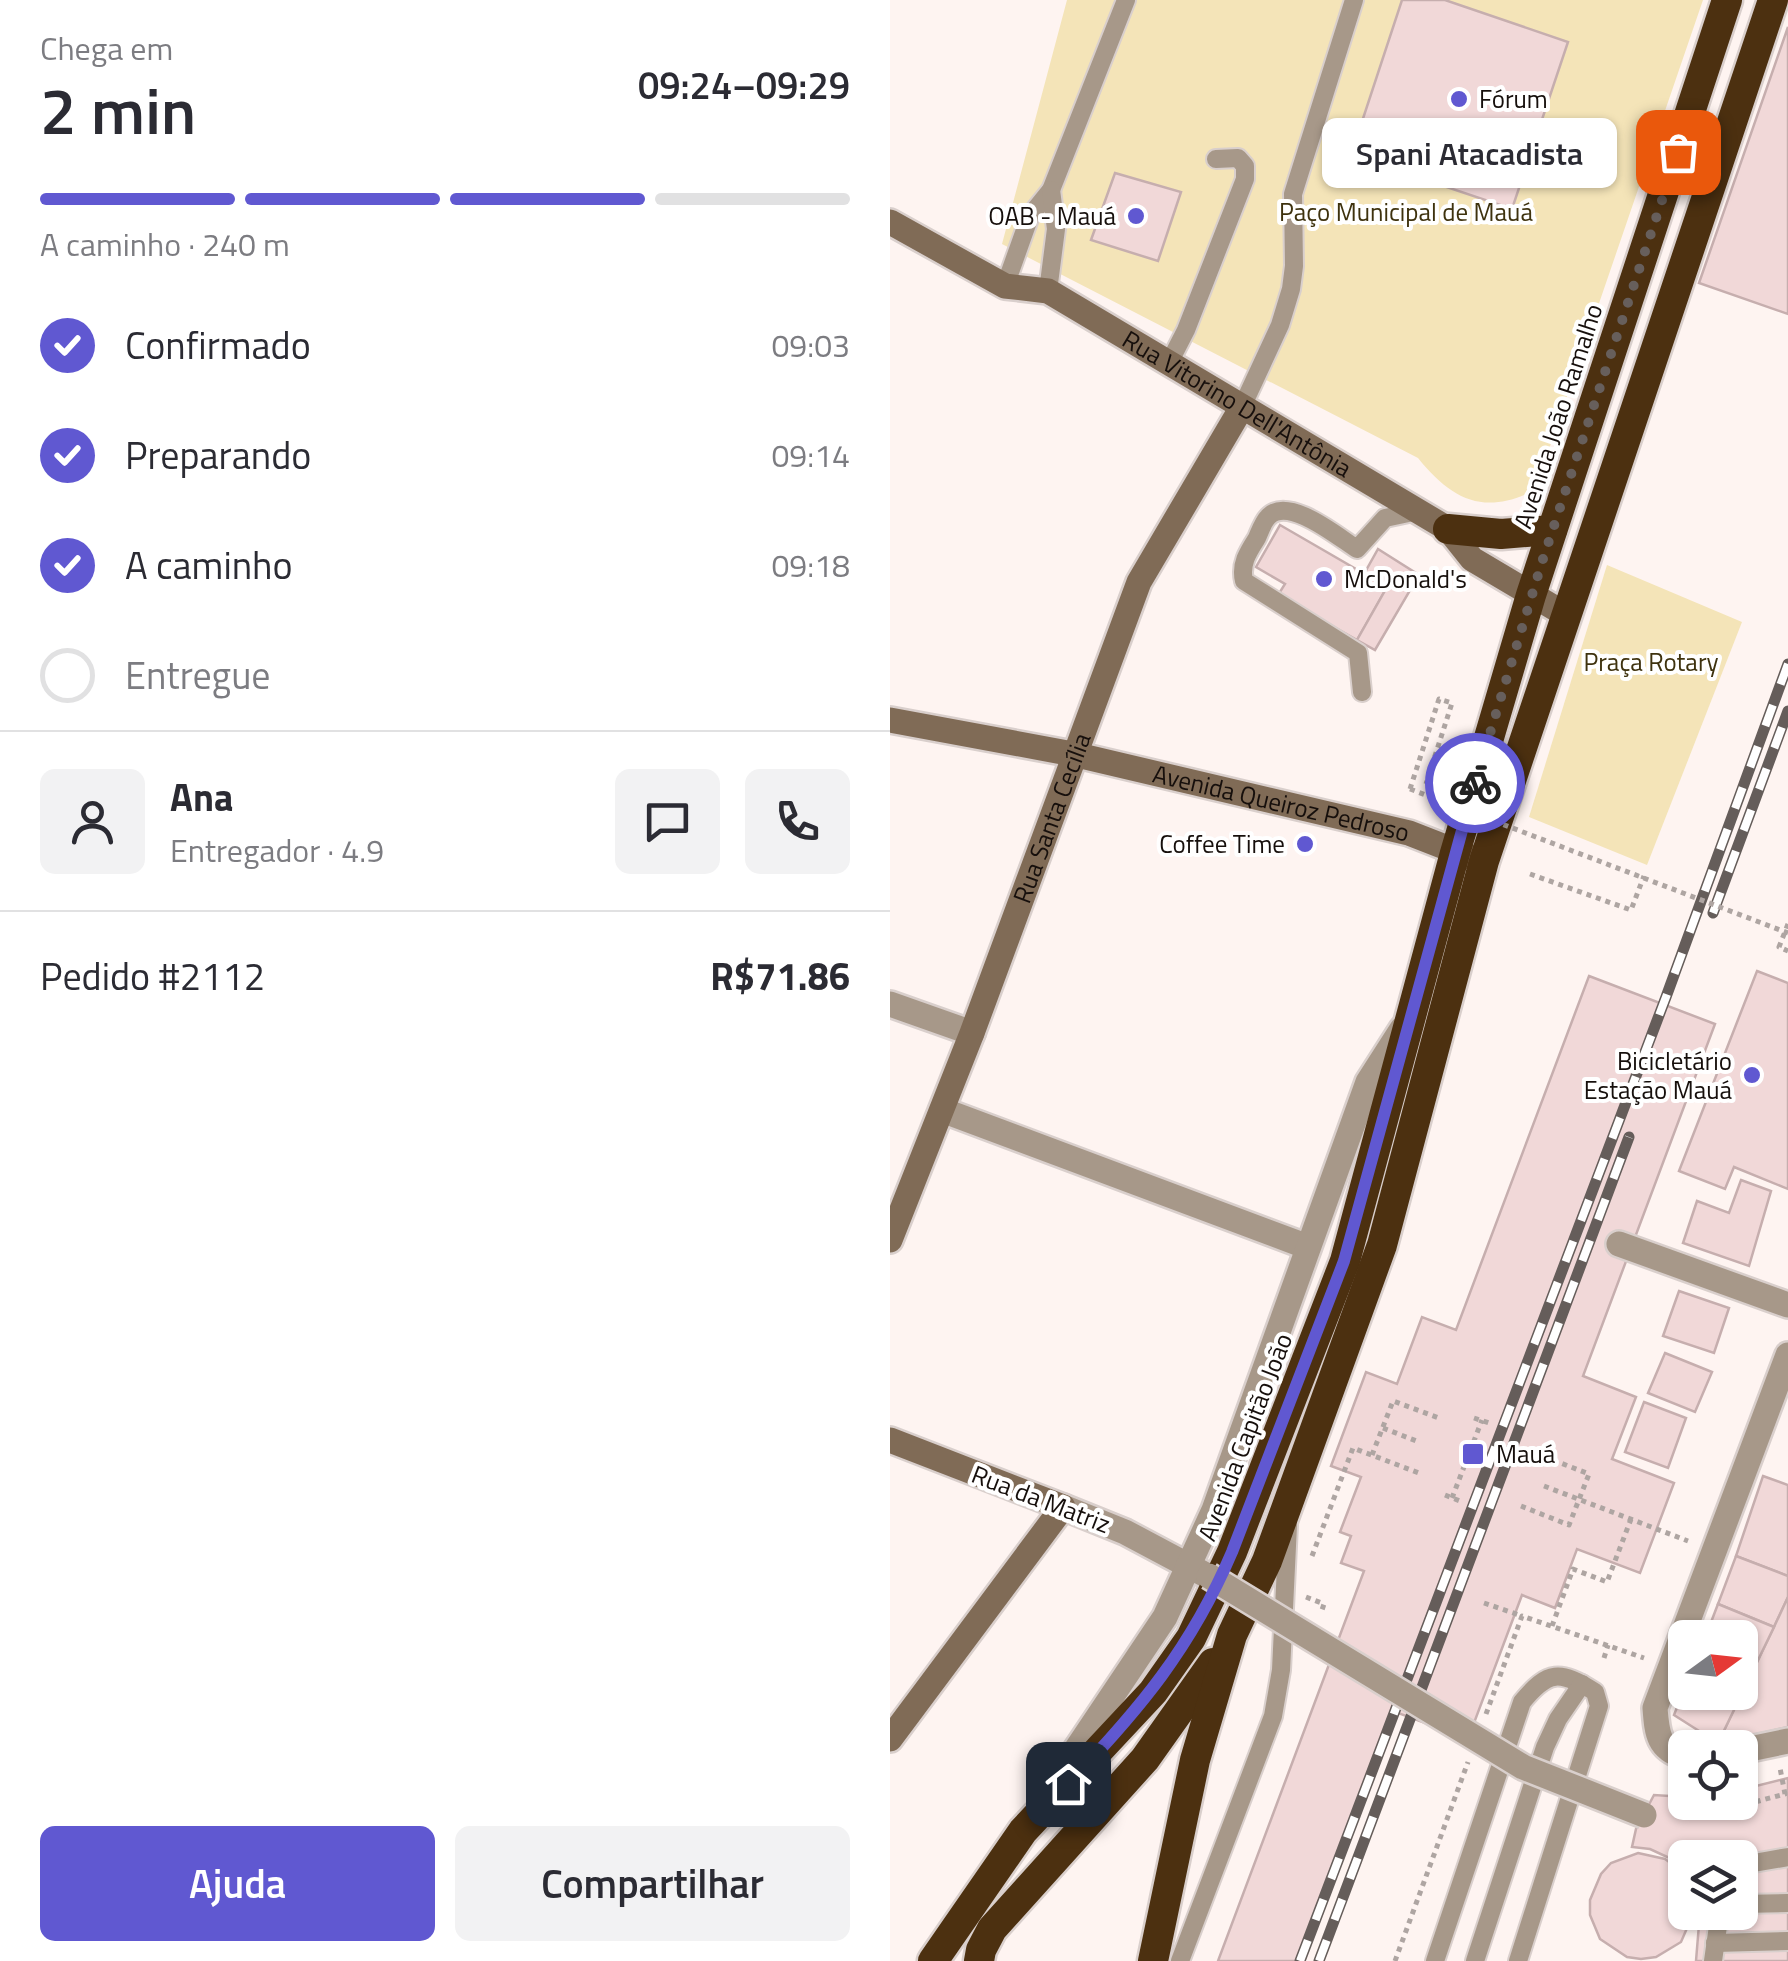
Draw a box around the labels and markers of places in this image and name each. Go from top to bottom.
place label: Fórum [1479,80,1548,118]
marker: Fórum [1448,88,1470,110]
pin [1636,110,1721,195]
callout: Spani Atacadista [1323,117,1618,187]
place label: OAB - Mauá [988,197,1116,235]
marker: OAB - Mauá [1125,205,1147,227]
place label: McDonald's [1344,560,1467,598]
marker: McDonald's [1313,568,1335,590]
place label: Coffee Time [1159,825,1285,863]
marker: Coffee Time [1294,833,1316,855]
place label: Bicicletário Estação Mauá [1584,1042,1732,1109]
marker: Bicicletário Estação Mauá [1741,1064,1763,1086]
place label: Mauá [1496,1435,1556,1473]
marker: Mauá [1460,1441,1486,1467]
pin [1026,1742,1111,1827]

